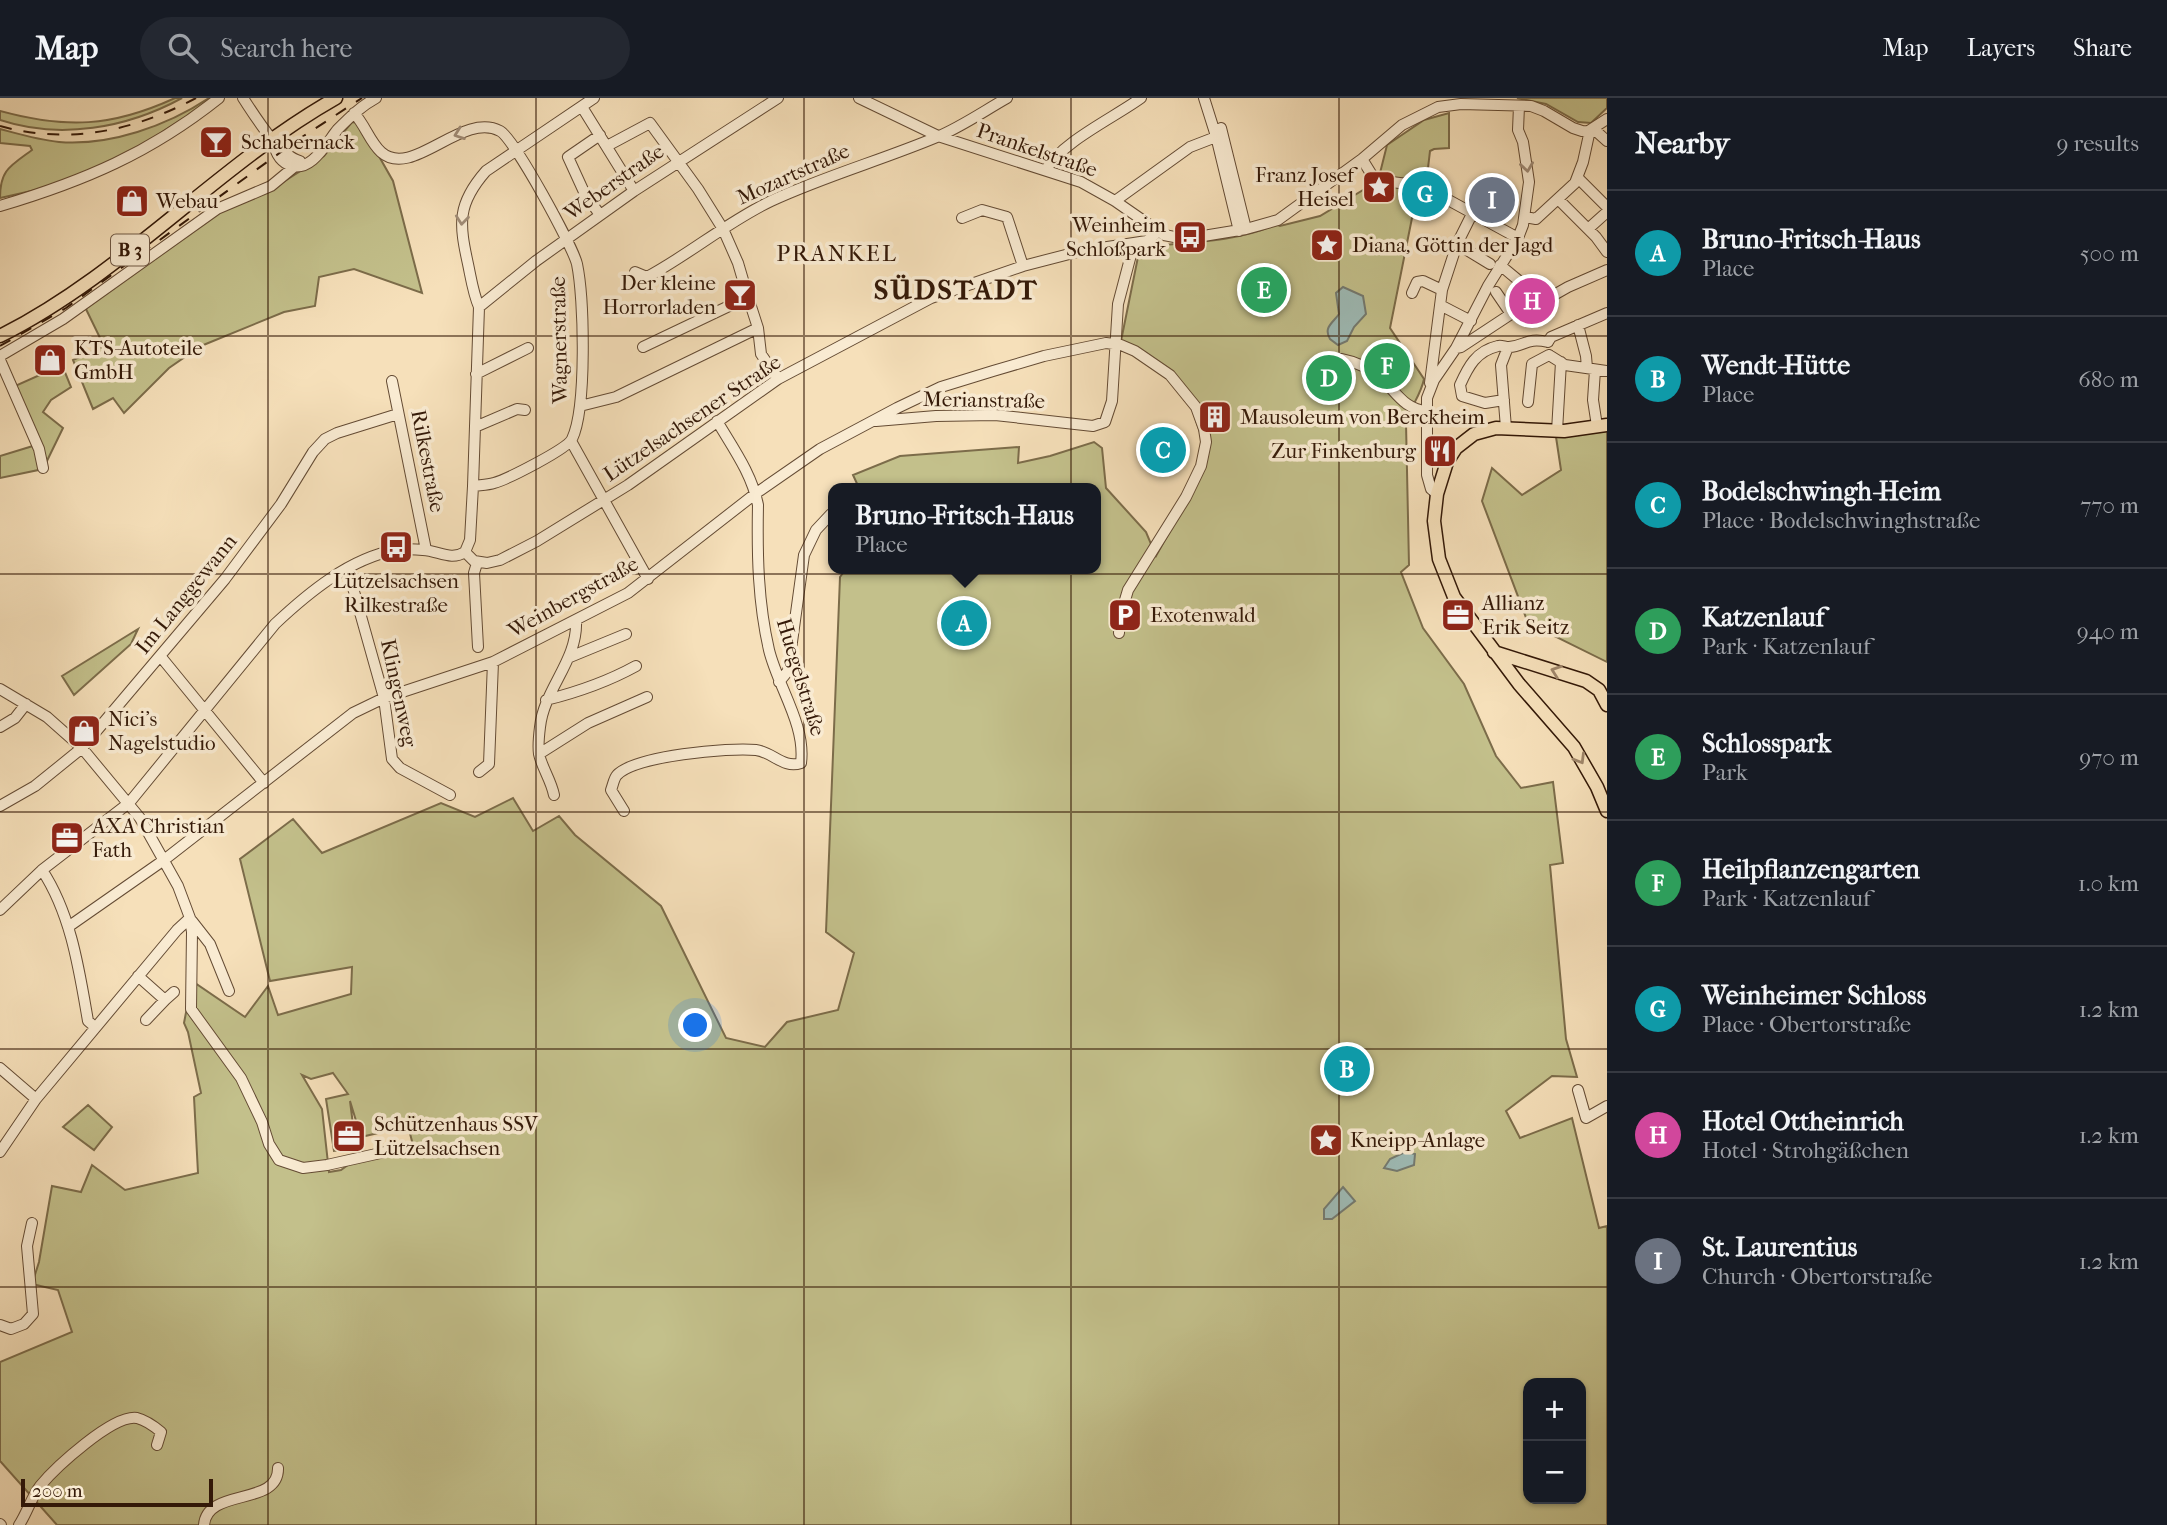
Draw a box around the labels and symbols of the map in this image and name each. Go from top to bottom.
street label: Prankelstraße [974,118,1100,182]
bar icon: Schabernack [197,123,235,161]
one-way arrow [453,126,465,140]
place label: Schabernack [241,130,355,154]
street label: Mozartstraße [733,138,853,210]
street label: Weberstraße [559,139,668,226]
one-way arrow [1519,161,1534,173]
place label: Franz Josef Heisel [1255,163,1358,211]
place icon: Franz Josef Heisel [1360,168,1398,206]
pin: G [1402,168,1448,220]
pin: I [1469,174,1515,226]
shop icon: Webau [113,182,151,220]
place label: Webau [155,189,218,213]
place label: Weinheim Schloßpark [1066,213,1167,261]
one-way arrow [455,214,470,226]
bus stop icon: Weinheim Schloßpark [1171,218,1209,256]
place icon: Diana, Göttin der Jagd [1308,226,1346,264]
place label: Diana, Göttin der Jagd [1352,233,1554,257]
road number: B 3 [111,234,149,266]
district label: PRANKEL [776,240,898,267]
pin: E [1241,264,1287,316]
place label: Der kleine Horrorladen [603,271,716,319]
district label: SÜDSTADT [874,273,1038,306]
pin: H [1509,275,1555,327]
street label: Wagnerstraße [546,276,572,405]
bar icon: Der kleine Horrorladen [721,276,759,314]
place label: KTS-Autoteile GmbH [74,336,203,384]
pin: F [1364,340,1410,392]
shop icon: KTS-Autoteile GmbH [31,341,69,379]
street label: Lützelsachsener Straße [599,350,785,486]
pin: D [1306,352,1352,404]
street label: Merianstraße [923,387,1045,413]
building icon: Mausoleum von Berckheim [1196,398,1234,436]
place label: Mausoleum von Berckheim [1240,405,1485,429]
street label: Rilkestraße [406,408,450,514]
pin: C [1140,424,1186,476]
restaurant icon: Zur Finkenburg [1421,432,1459,470]
place label: Zur Finkenburg [1271,439,1417,463]
bus stop icon: Lützelsachsen Rilkestraße [377,528,415,566]
street label: Im Langgewann [130,529,242,659]
street label: Weinbergstraße [503,551,642,643]
place label: Lützelsachsen Rilkestraße [333,569,459,617]
place label: Allianz Erik Seitz [1481,591,1569,639]
parking icon: Exotenwald [1106,596,1144,634]
office icon: Allianz Erik Seitz [1439,596,1477,634]
pin: A [941,597,987,649]
place label: Exotenwald [1150,603,1256,627]
street label: Huegelstraße [772,615,830,739]
street label: Klingenweg [376,637,422,750]
one-way arrow [1551,665,1563,679]
place label: Nici's Nagelstudio [108,707,216,755]
shop icon: Nici's Nagelstudio [65,712,103,750]
one-way arrow [1572,751,1585,764]
place label: AXA Christian Fath [91,814,225,862]
office icon: AXA Christian Fath [48,819,86,857]
your location [678,1008,712,1042]
pin: B [1324,1043,1370,1095]
place label: Schützenhaus SSV Lützelsachsen [374,1112,539,1160]
office icon: Schützenhaus SSV Lützelsachsen [330,1117,368,1155]
place icon: Kneipp-Anlage [1307,1121,1345,1159]
place label: Kneipp-Anlage [1350,1128,1485,1152]
scale bar [21,1476,214,1508]

